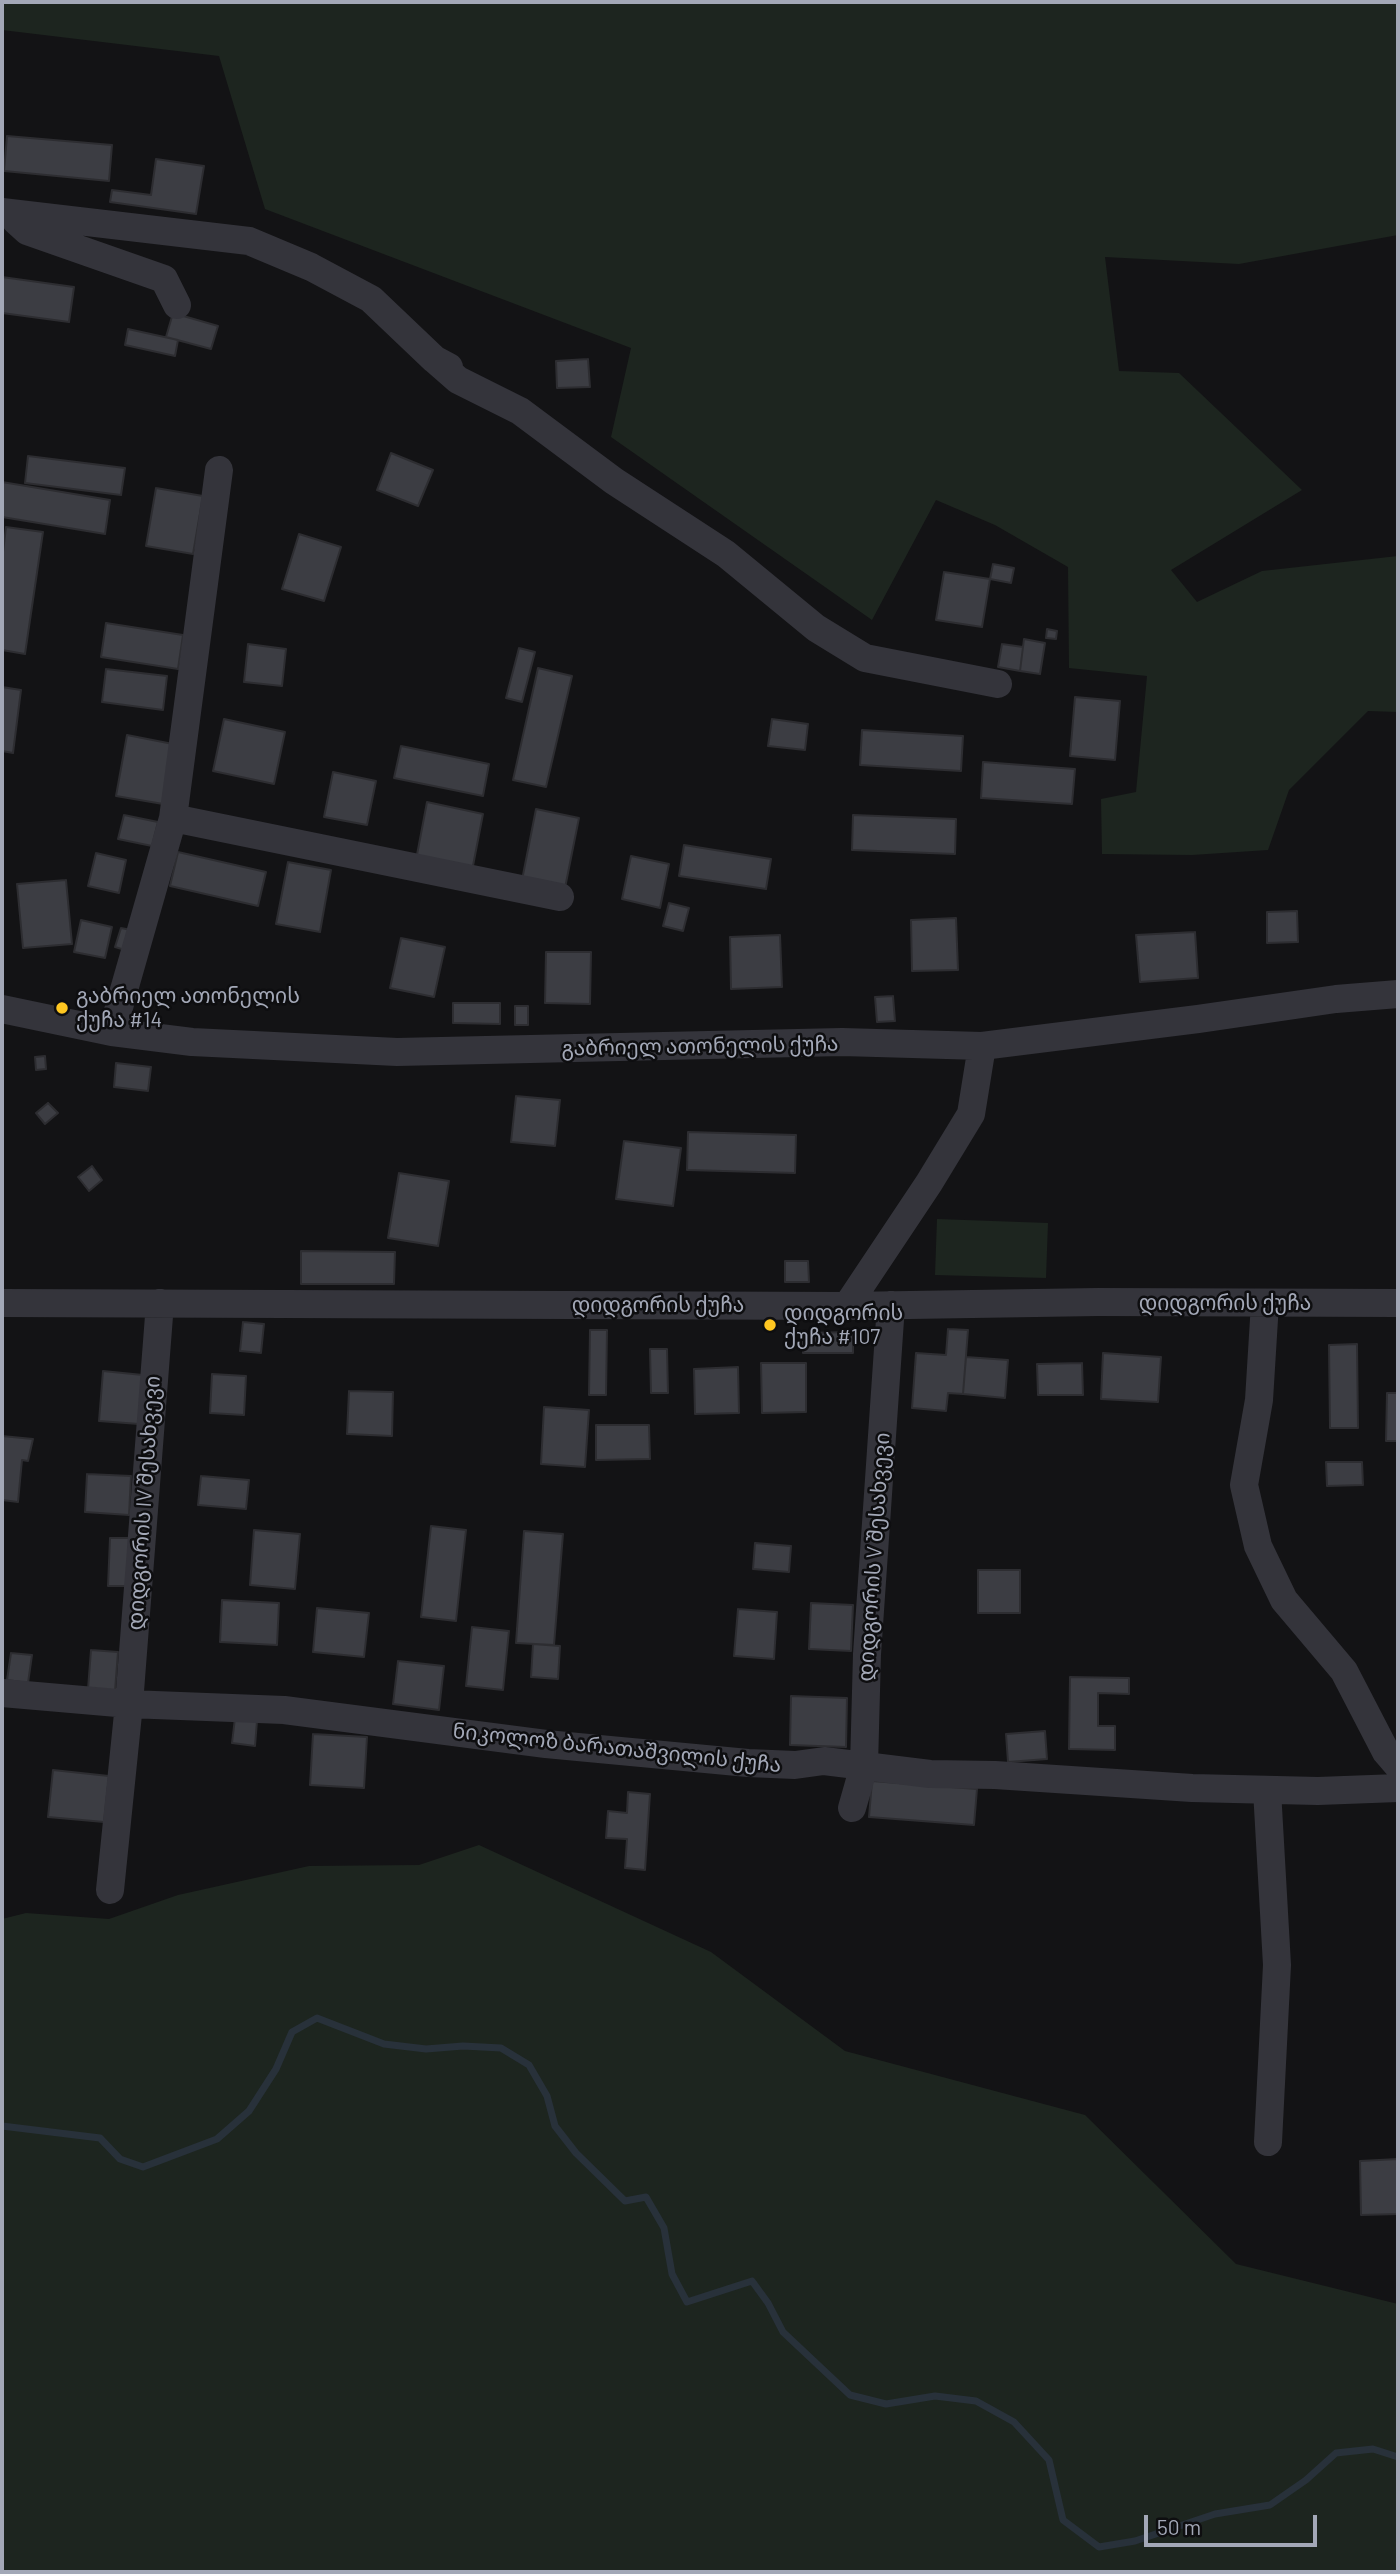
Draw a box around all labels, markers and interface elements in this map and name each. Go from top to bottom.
place label: გაბრიელ ათონელის ქუჩა #14 [76,983,300,1033]
marker: გაბრიელ ათონელის ქუჩა #14 [54,1000,70,1016]
street label: გაბრიელ ათონელის ქუჩა [561,1031,839,1061]
street label: დიდგორის ქუჩა [1139,1290,1311,1316]
street label: დიდგორის ქუჩა [572,1292,744,1318]
place label: დიდგორის ქუჩა #107 [784,1300,903,1350]
marker: დიდგორის ქუჩა #107 [762,1317,778,1333]
street label: დიდგორის IV შესახვევი [123,1375,165,1631]
street label: დიდგორის V შესახვევი [853,1432,895,1682]
street label: ნიკოლოზ ბარათაშვილის ქუჩა [452,1718,782,1778]
scale bar [1148,2500,1321,2544]
text: 50 m [1157,2514,1201,2539]

